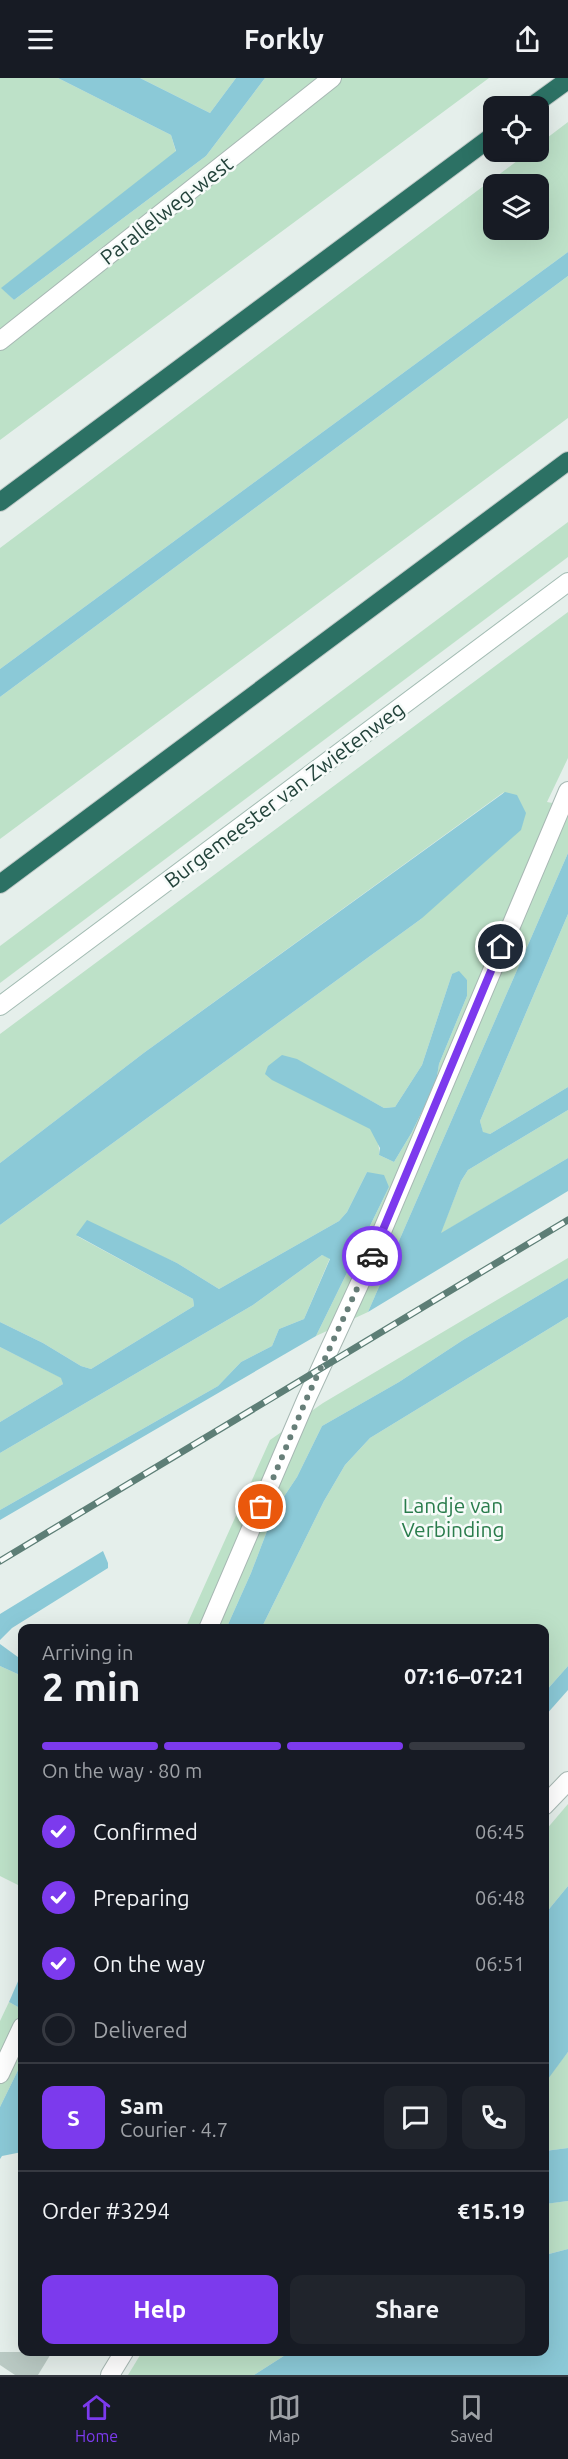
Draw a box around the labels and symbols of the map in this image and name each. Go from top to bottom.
street label: Parallelweg-west [95,151,237,269]
street label: Burgemeester van Zwietenweg [159,696,409,892]
pin [475,921,526,972]
courier [342,1226,402,1286]
pin [235,1481,286,1532]
park label: Landje van Verbinding [402,1493,504,1541]

